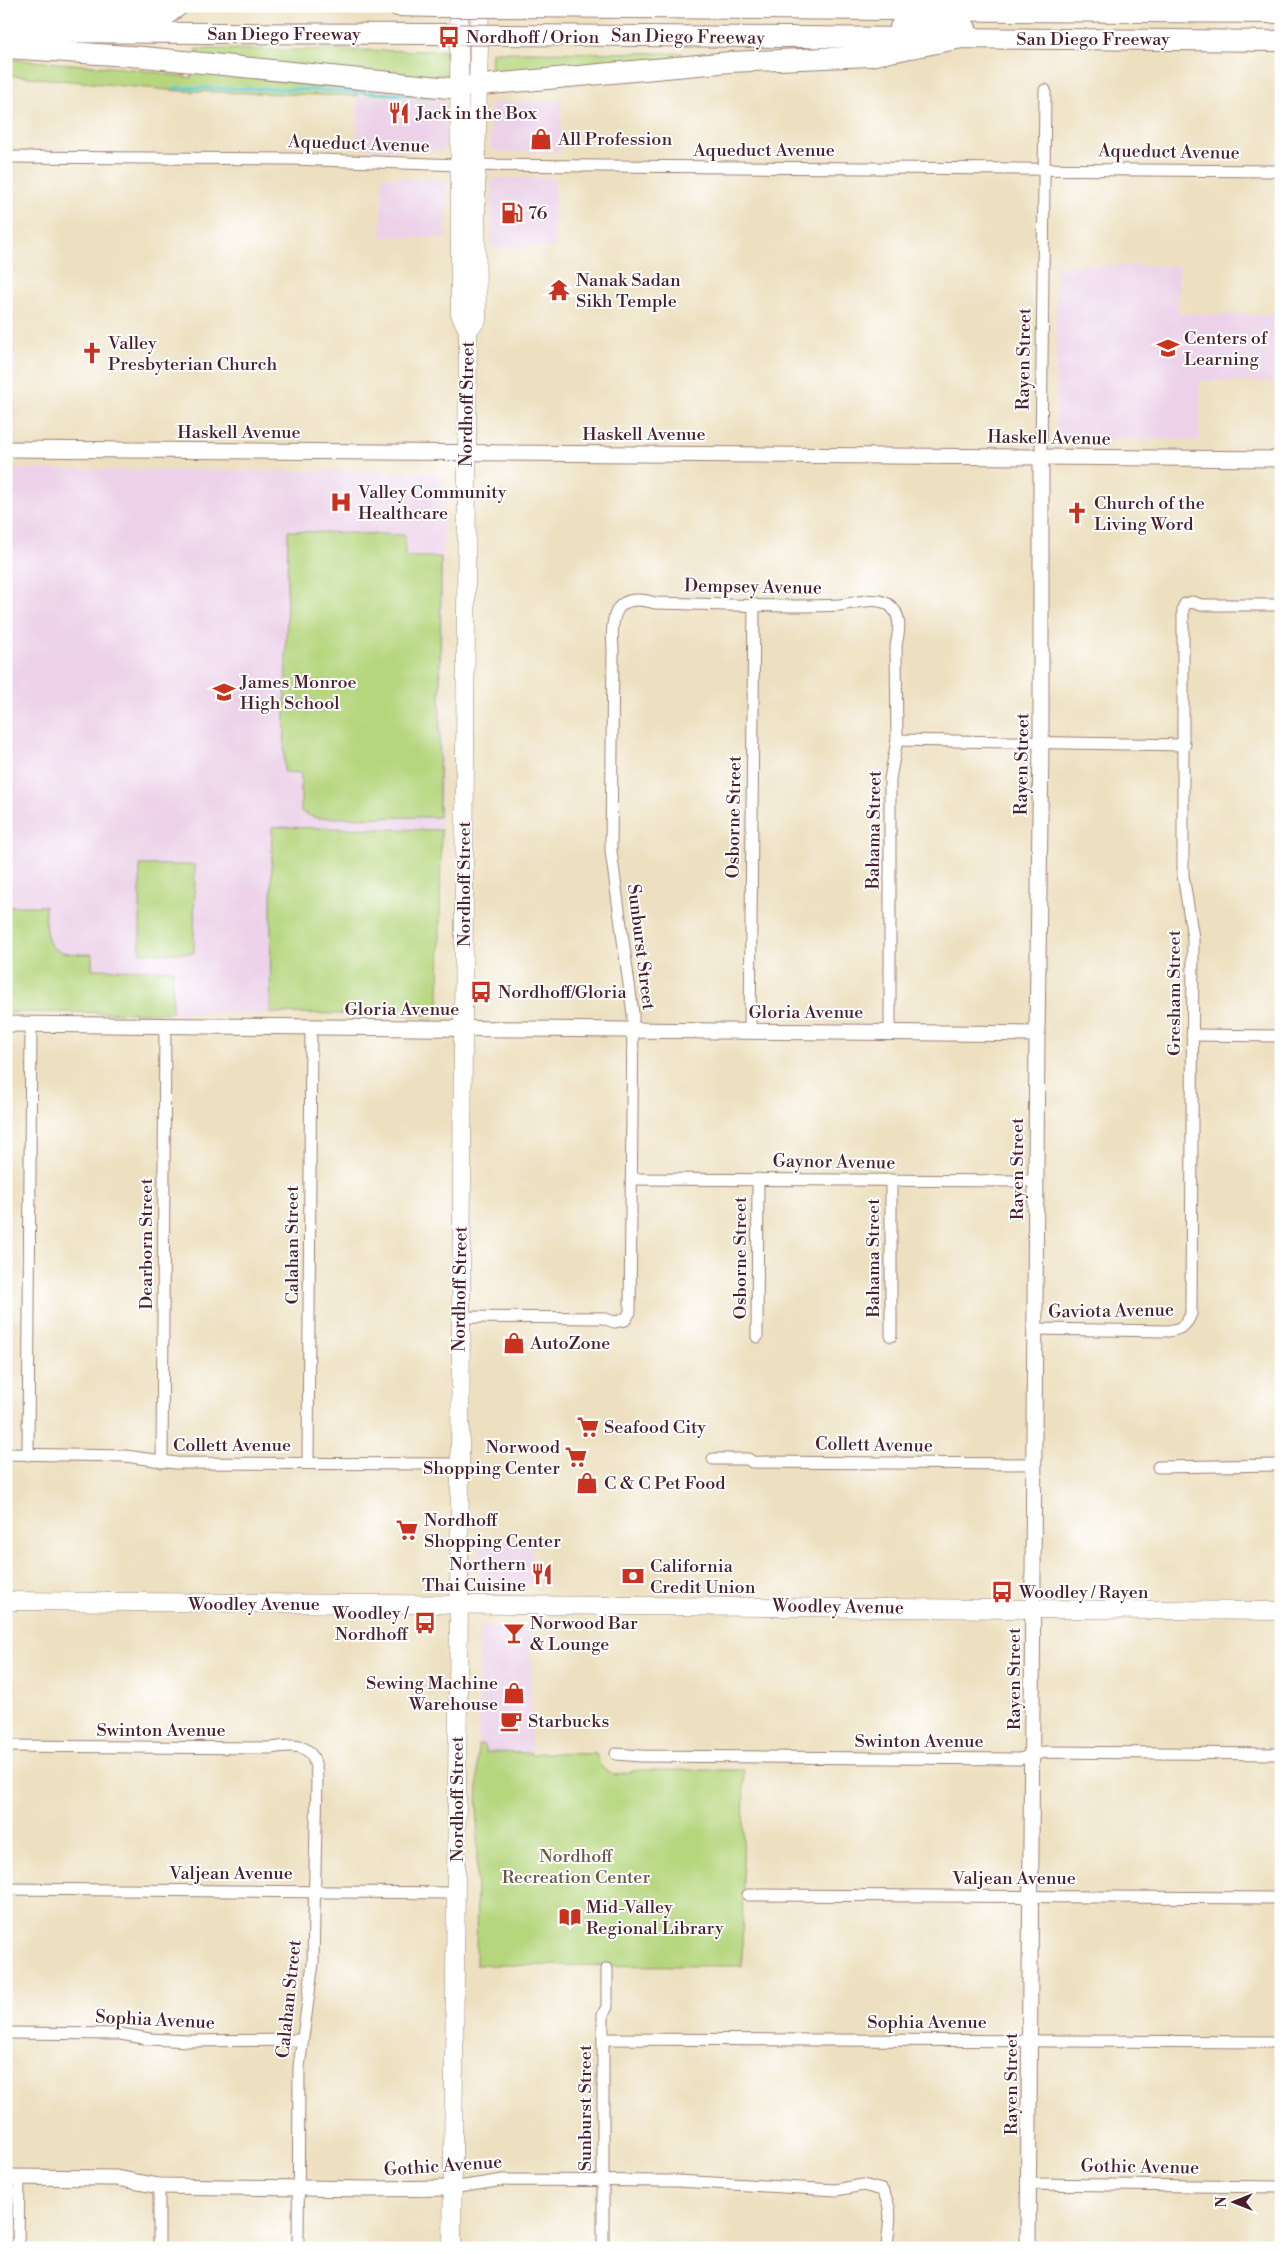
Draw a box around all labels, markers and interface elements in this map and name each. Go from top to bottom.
street label: San Diego Freeway [207,23,361,46]
bus stop icon: Nordhoff / Orion [436,24,462,50]
street label: San Diego Freeway [611,24,765,50]
place label: Nordhoff / Orion [466,26,599,49]
street label: San Diego Freeway [1016,28,1170,51]
restaurant icon: Jack in the Box [386,100,412,126]
place label: Jack in the Box [415,102,538,125]
shop icon: All Profession [528,126,554,152]
place label: All Profession [557,128,672,151]
street label: Aqueduct Avenue [287,130,430,158]
street label: Aqueduct Avenue [692,139,835,162]
street label: Aqueduct Avenue [1097,139,1240,165]
fuel station icon: 76 [499,200,525,226]
place label: 76 [528,202,547,225]
place label: Nanak Sadan Sikh Temple [576,269,681,313]
temple icon: Nanak Sadan Sikh Temple [546,277,572,303]
street label: Rayen Street [1012,307,1036,411]
place label: Centers of Learning [1184,327,1269,371]
place label: Valley Presbyterian Church [107,332,278,376]
school or university icon: Centers of Learning [1155,335,1181,361]
church icon: Valley Presbyterian Church [79,340,105,366]
street label: Nordhoff Street [454,340,480,467]
street label: Haskell Avenue [177,421,301,444]
street label: Haskell Avenue [582,423,706,446]
street label: Haskell Avenue [987,425,1111,451]
place label: Valley Community Healthcare [357,481,507,525]
hospital icon: Valley Community Healthcare [328,489,354,515]
place label: Church of the Living Word [1094,492,1205,536]
church icon: Church of the Living Word [1064,500,1090,526]
street label: Dempsey Avenue [684,574,822,600]
place label: James Monroe High School [239,671,357,715]
school or university icon: James Monroe High School [211,679,237,705]
street label: Rayen Street [1010,712,1034,816]
street label: Osborne Street [721,755,747,879]
street label: Bahama Street [861,770,887,891]
street label: Nordhoff Street [453,820,476,947]
street label: Sunburst Street [622,883,660,1012]
street label: Gresham Street [1163,929,1186,1056]
bus stop icon: Nordhoff/Gloria [468,979,494,1005]
place label: Nordhoff/Gloria [498,981,628,1004]
street label: Gloria Avenue [345,998,459,1021]
street label: Gloria Avenue [749,1001,863,1024]
street label: Rayen Street [1006,1117,1029,1220]
street label: Gaynor Avenue [772,1149,896,1175]
street label: Dearborn Street [135,1178,158,1310]
street label: Calahan Street [281,1185,304,1305]
street label: Osborne Street [729,1196,752,1319]
street label: Bahama Street [862,1198,885,1319]
street label: Nordhoff Street [447,1225,473,1352]
street label: Gaviota Avenue [1048,1298,1174,1324]
shop icon: AutoZone [501,1330,527,1356]
place label: AutoZone [529,1332,610,1355]
supermarket icon: Seafood City [575,1414,601,1440]
place label: Seafood City [604,1416,706,1439]
street label: Collett Avenue [815,1432,933,1458]
street label: Collett Avenue [173,1434,291,1457]
place label: Norwood Shopping Center [423,1436,561,1480]
supermarket icon: Norwood Shopping Center [563,1444,589,1470]
shop icon: C & C Pet Food [574,1470,600,1496]
place label: C & C Pet Food [604,1472,726,1495]
place label: Nordhoff Shopping Center [424,1509,561,1553]
supermarket icon: Nordhoff Shopping Center [394,1517,420,1543]
place label: Northern Thai Cuisine [422,1553,526,1597]
place label: California Credit Union [650,1555,756,1599]
restaurant icon: Northern Thai Cuisine [529,1561,555,1587]
bank icon: California Credit Union [620,1563,646,1589]
bus stop icon: Woodley / Rayen [989,1579,1015,1605]
place label: Woodley / Rayen [1018,1581,1149,1604]
street label: Woodley Avenue [187,1593,320,1616]
street label: Woodley Avenue [771,1594,904,1620]
place label: Woodley / Nordhoff [331,1602,410,1646]
bus stop icon: Woodley / Nordhoff [412,1610,438,1636]
place label: Norwood Bar & Lounge [530,1612,638,1656]
bar icon: Norwood Bar & Lounge [501,1620,527,1646]
street label: Rayen Street [1003,1627,1026,1730]
place label: Sewing Machine Warehouse [366,1672,498,1716]
shop icon: Sewing Machine Warehouse [501,1680,527,1706]
cafe icon: Starbucks [498,1708,524,1734]
place label: Starbucks [528,1710,609,1733]
street label: Swinton Avenue [96,1719,226,1742]
street label: Swinton Avenue [854,1730,984,1753]
street label: Nordhoff Street [446,1735,469,1862]
park label: Nordhoff Recreation Center [502,1845,650,1889]
street label: Valjean Avenue [168,1862,293,1885]
street label: Valjean Avenue [951,1867,1076,1890]
place label: Mid-Valley Regional Library [586,1896,724,1940]
library icon: Mid-Valley Regional Library [557,1904,583,1930]
street label: Calahan Street [271,1938,307,2059]
street label: Sophia Avenue [95,2005,215,2035]
street label: Sophia Avenue [867,2011,987,2034]
street label: Rayen Street [1000,2032,1023,2135]
street label: Sunburst Street [574,2044,597,2171]
street label: Gothic Avenue [383,2150,503,2182]
street label: Gothic Avenue [1080,2154,1200,2180]
north arrow [1210,2176,1260,2226]
text: N [1213,2196,1231,2208]

